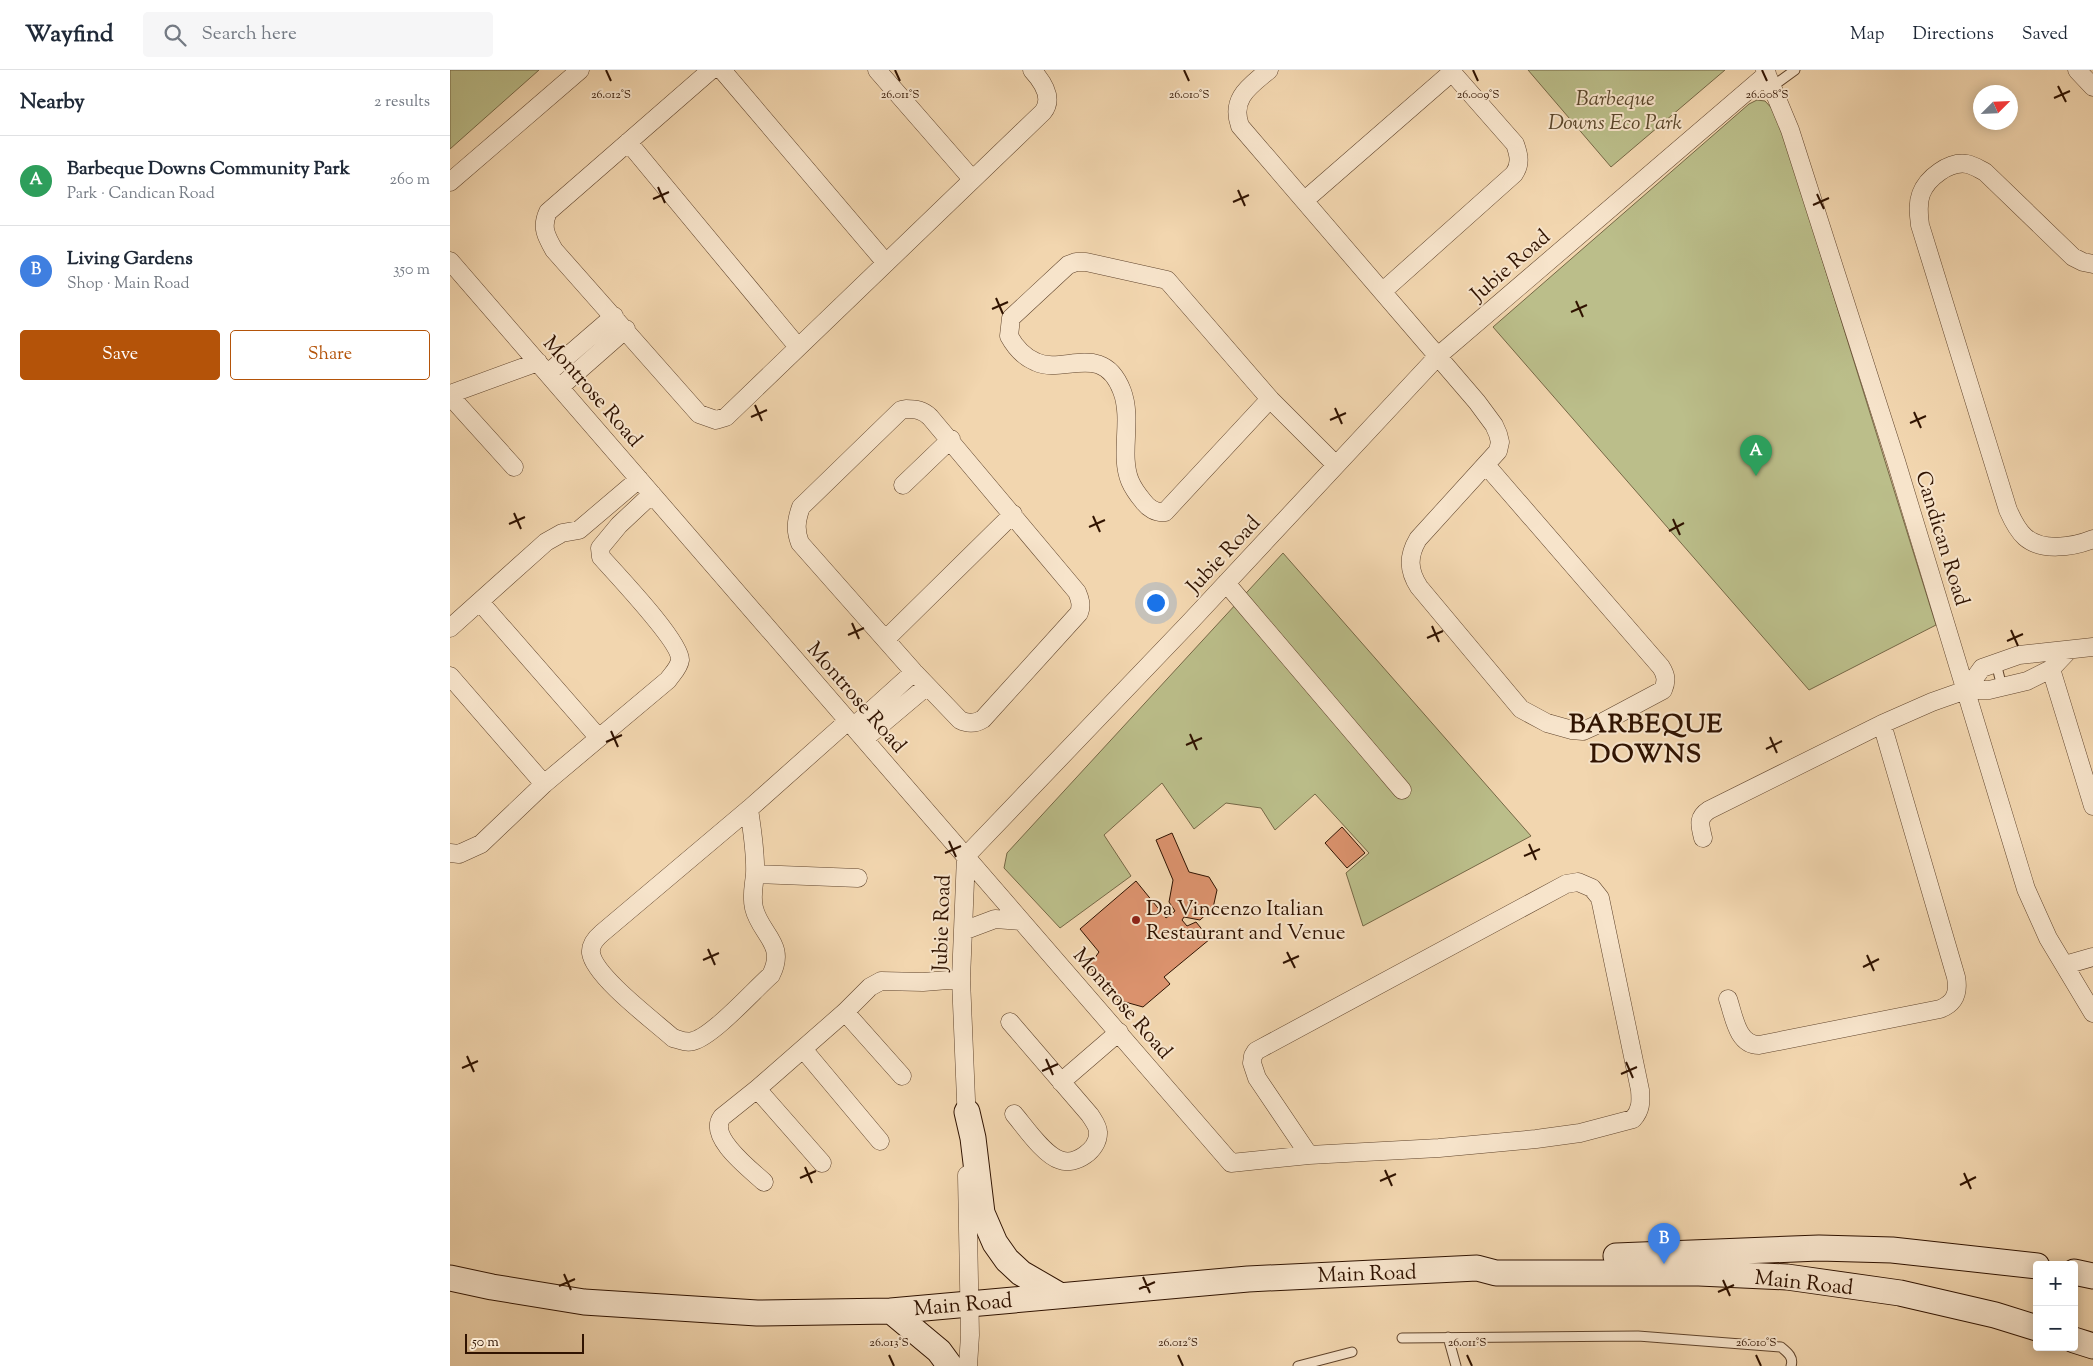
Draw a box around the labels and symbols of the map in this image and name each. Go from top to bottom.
park label: Barbeque Downs Eco Park [1548,85,1683,139]
north arrow [1973,85,2018,130]
text: 26.012°S [591,86,631,104]
text: 26.011°S [881,86,919,104]
text: 26.010°S [1169,86,1209,104]
text: 26.009°S [1457,86,1499,104]
text: 26.008°S [1745,86,1789,104]
street label: Jubie Road [1464,223,1558,310]
street label: Montrose Road [535,330,648,455]
pin: A [1740,435,1772,476]
street label: Candican Road [1906,467,1976,610]
street label: Jubie Road [1180,510,1269,602]
your location [1143,590,1169,616]
street label: Montrose Road [799,636,912,761]
district label: BARBEQUE DOWNS [1569,707,1723,774]
street label: Jubie Road [926,874,960,973]
place label: Da Vincenzo Italian Restaurant and Venue [1146,895,1346,949]
marker: Da Vincenzo Italian Restaurant and Venue [1130,914,1142,926]
street label: Montrose Road [1065,942,1178,1067]
pin: B [1648,1223,1680,1264]
street label: Main Road [1317,1258,1417,1292]
street label: Main Road [1753,1264,1855,1304]
street label: Main Road [913,1287,1014,1325]
scale bar [465,1331,584,1354]
text: 26.013°S [869,1334,909,1352]
text: 26.012°S [1158,1334,1198,1352]
text: 26.011°S [1448,1334,1486,1352]
text: 26.010°S [1736,1334,1776,1352]

